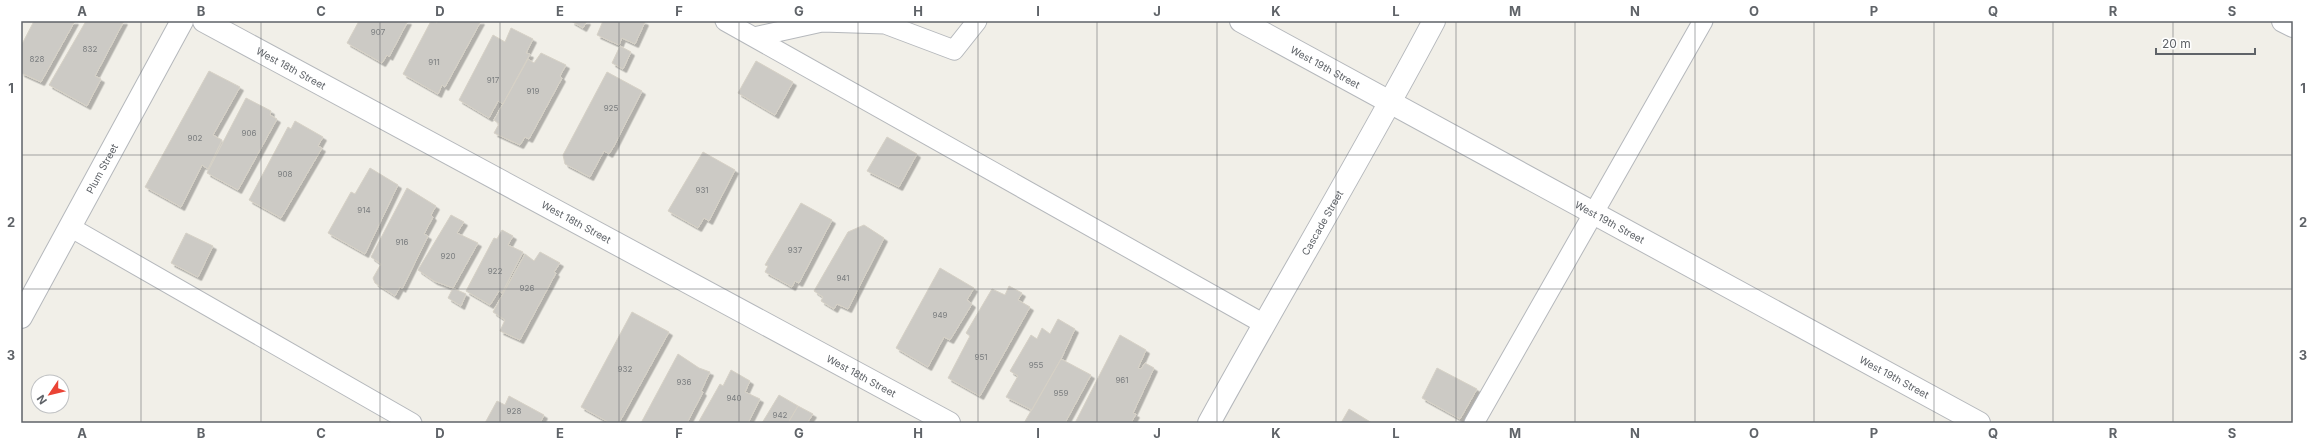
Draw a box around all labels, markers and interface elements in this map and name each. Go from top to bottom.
text: A [77,3,87,19]
text: B [197,3,206,19]
text: C [316,3,326,19]
text: D [435,3,445,19]
text: E [556,3,564,19]
text: F [675,3,683,19]
text: G [794,3,804,19]
text: H [913,3,923,19]
text: I [1036,3,1040,19]
text: J [1153,3,1161,19]
text: K [1271,3,1281,19]
text: L [1392,3,1400,19]
text: M [1509,3,1521,19]
text: N [1630,3,1640,19]
text: O [1749,3,1759,19]
text: P [1870,3,1878,19]
text: Q [1988,3,1998,19]
text: R [2109,3,2118,19]
text: S [2228,3,2236,19]
house number: 907 [371,27,386,37]
scale bar [2156,30,2255,56]
text: 20 m [2162,36,2191,51]
street label: West 19th Street [1288,43,1363,91]
house number: 832 [83,44,98,54]
street label: West 18th Street [254,44,329,92]
house number: 828 [30,54,44,64]
house number: 911 [428,57,440,67]
house number: 917 [487,75,500,85]
text: 1 [8,80,14,96]
text: 1 [2300,80,2306,96]
house number: 919 [526,86,540,96]
house number: 925 [604,103,618,113]
house number: 906 [242,128,257,138]
house number: 902 [188,133,203,143]
street label: Plum Street [83,141,120,195]
house number: 908 [278,169,293,179]
house number: 931 [695,185,709,195]
street label: Cascade Street [1299,188,1346,257]
street label: West 18th Street [539,198,614,246]
street label: West 19th Street [1573,198,1647,246]
house number: 914 [357,205,371,215]
text: 2 [7,214,15,230]
text: 2 [2299,214,2307,230]
house number: 916 [395,237,409,247]
house number: 937 [788,245,803,255]
house number: 920 [441,251,455,261]
house number: 922 [488,266,502,276]
house number: 941 [836,273,850,283]
house number: 926 [520,283,534,293]
house number: 949 [932,310,948,320]
text: 3 [7,347,15,363]
text: 3 [2299,347,2307,363]
street label: West 18th Street [825,352,899,400]
house number: 951 [974,352,988,362]
street label: West 19th Street [1858,353,1932,401]
house number: 955 [1029,360,1043,370]
house number: 932 [618,364,633,374]
north arrow [30,374,70,414]
house number: 961 [1115,375,1129,385]
house number: 936 [677,377,691,387]
house number: 959 [1054,388,1068,398]
text: N [34,392,50,407]
house number: 940 [726,393,742,403]
house number: 928 [507,406,521,416]
house number: 942 [772,410,788,420]
text: A [77,425,87,441]
text: B [197,425,206,441]
text: C [316,425,326,441]
text: D [435,425,445,441]
text: E [556,425,564,441]
text: F [675,425,683,441]
text: G [794,425,804,441]
text: H [913,425,923,441]
text: I [1036,425,1040,441]
text: J [1153,425,1161,441]
text: K [1271,425,1281,441]
text: L [1392,425,1400,441]
text: M [1509,425,1521,441]
text: N [1630,425,1640,441]
text: O [1749,425,1759,441]
text: P [1870,425,1878,441]
text: Q [1988,425,1998,441]
text: R [2109,425,2118,441]
text: S [2228,425,2236,441]

